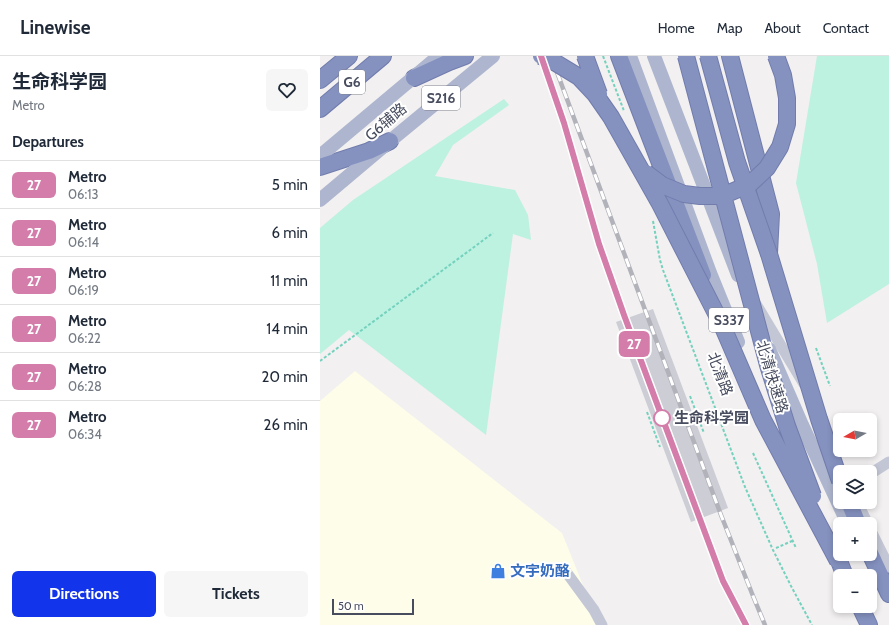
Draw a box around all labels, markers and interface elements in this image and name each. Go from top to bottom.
text: Linewise [20,16,91,39]
text: Home [658,19,695,37]
text: Map [717,19,742,37]
text: About [764,19,801,37]
text: Contact [823,19,869,37]
button: heart [266,69,308,111]
text: 生命科学园 [12,70,107,93]
road number: G6 [339,70,365,94]
road number: S216 [422,86,460,110]
text: Metro [12,97,45,113]
street label: G6辅路 [362,99,410,145]
text: Departures [12,133,84,151]
text: Metro [68,168,107,186]
text: 27 [27,176,41,194]
text: 5 min [272,176,308,194]
text: 06:13 [68,186,98,202]
text: Metro [68,216,107,234]
text: 27 [27,224,41,242]
text: 6 min [271,224,308,242]
text: 06:14 [68,234,99,250]
text: Metro [68,264,107,282]
text: 27 [27,272,41,290]
text: 11 min [270,272,308,290]
text: 06:19 [68,282,99,298]
road number: S337 [709,308,749,332]
text: Metro [68,312,107,330]
text: 27 [27,320,41,338]
text: 14 min [266,320,308,338]
text: 06:22 [68,330,101,346]
line badge: 27 [616,331,652,357]
text: 27 [627,335,641,353]
street label: 北清快速路 [752,338,792,416]
street label: 北清路 [704,350,736,398]
text: Metro [68,360,107,378]
text: 27 [27,368,41,386]
text: 20 min [262,368,308,386]
text: 06:28 [68,378,102,394]
text: Metro [68,408,107,426]
marker: 生命科学园 [653,409,671,427]
place label: 生命科学园 [674,409,749,427]
north arrow [833,413,877,457]
map controls [833,413,877,613]
text: 27 [27,416,41,434]
text: 26 min [264,416,308,434]
text: 06:34 [68,426,102,442]
button: layers [833,465,877,509]
button: + [833,517,877,561]
shop icon: 文宇奶酪 [489,562,507,580]
place label: 文宇奶酪 [510,562,570,580]
button: − [833,569,877,613]
button: Directions [12,571,156,617]
button: Tickets [164,571,308,617]
scale bar [332,597,414,616]
text: 50 m [338,599,364,613]

